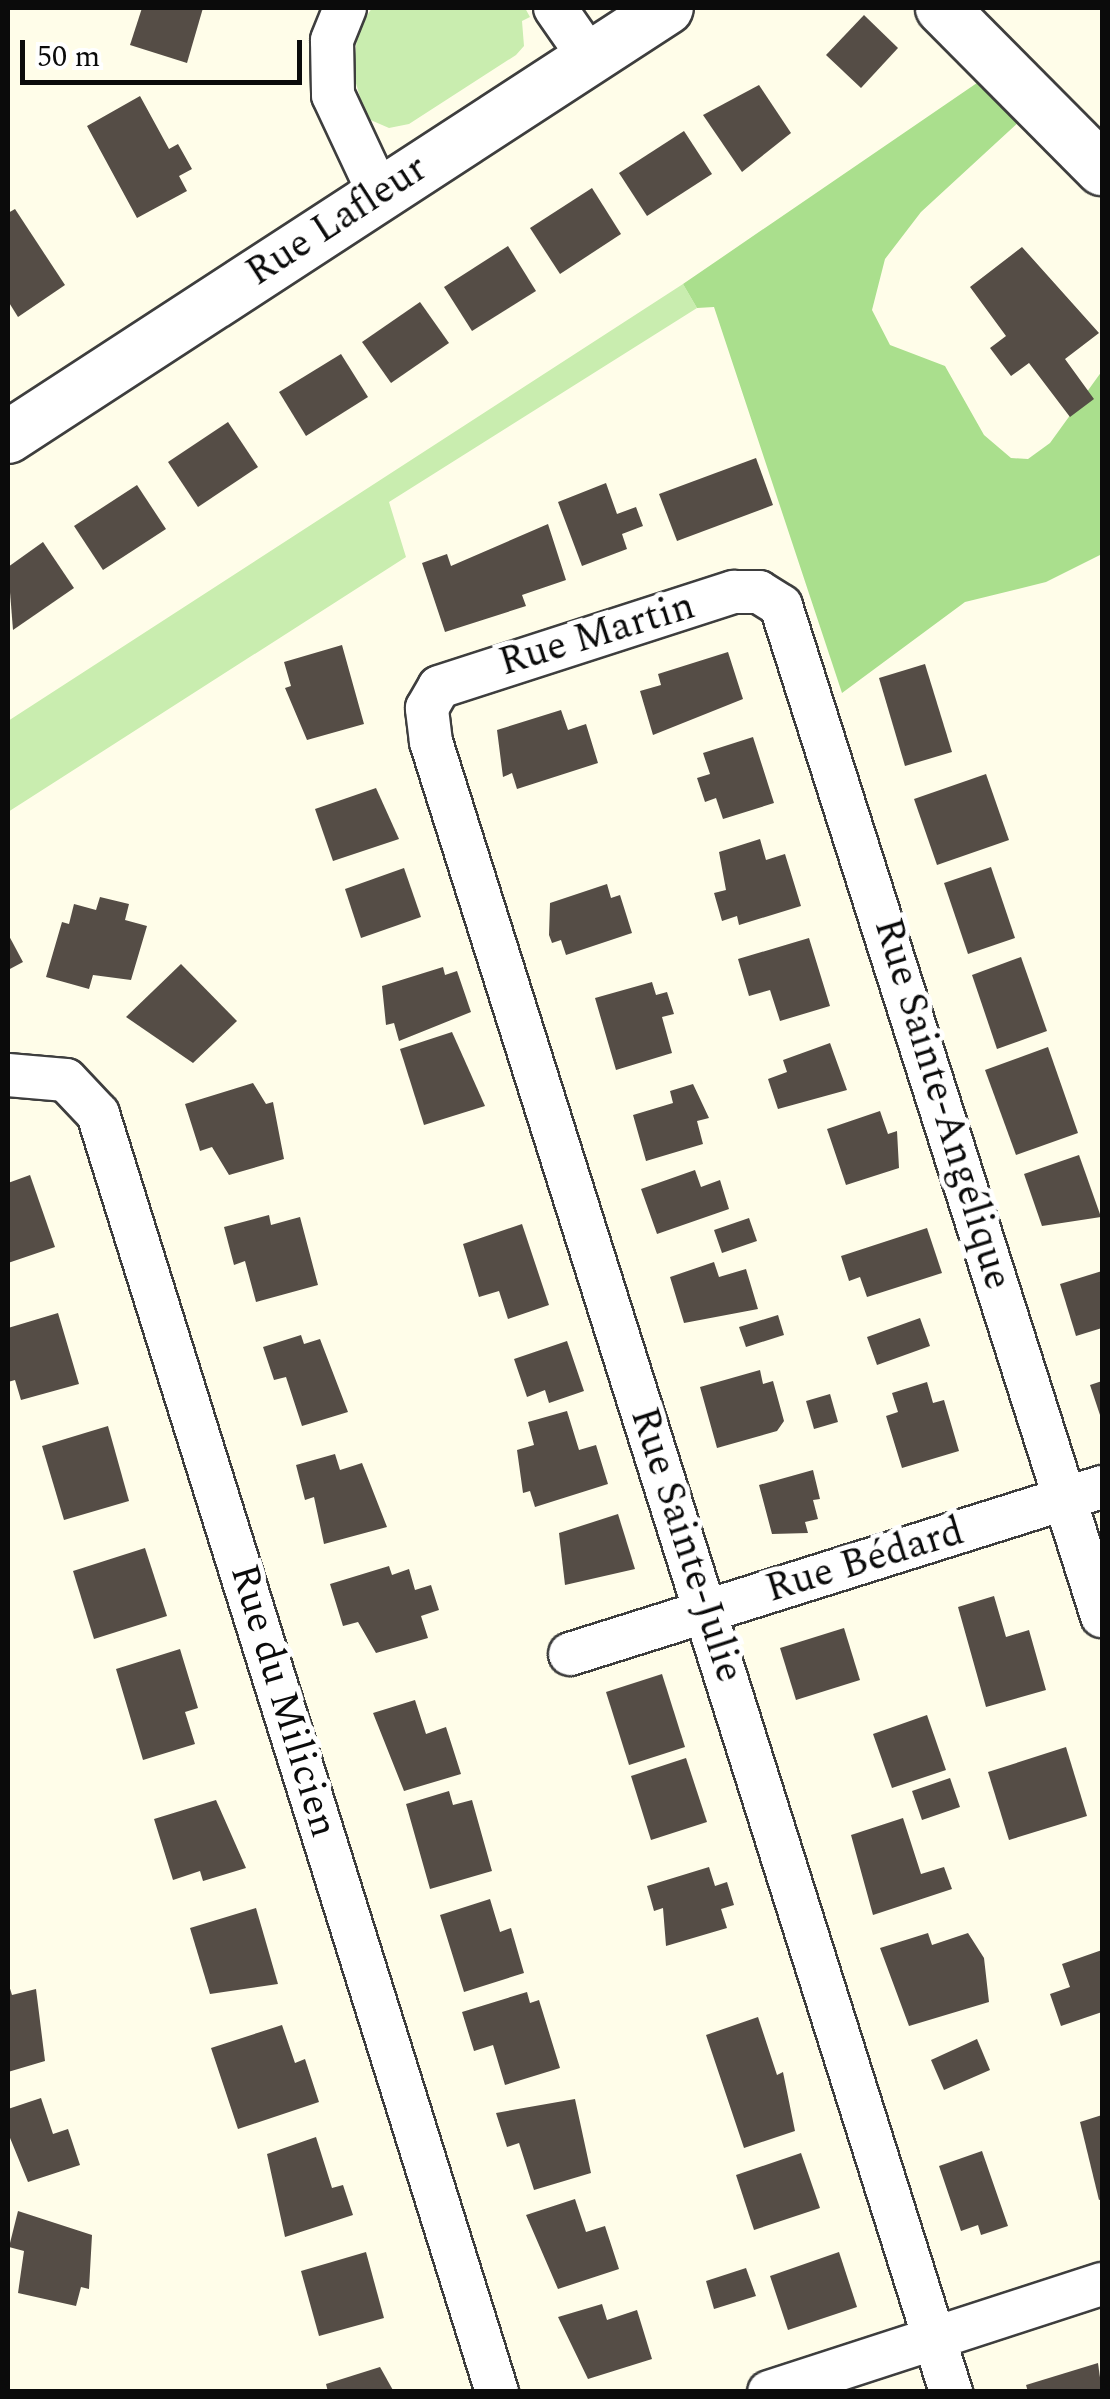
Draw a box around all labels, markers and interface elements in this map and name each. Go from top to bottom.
scale bar [25,20,308,82]
text: 50 m [37,34,100,80]
street label: Rue Lafleur [238,145,436,297]
street label: Rue Martin [493,583,701,687]
street label: Rue Sainte-Angélique [863,913,1021,1295]
street label: Rue Sainte-Julie [619,1402,753,1688]
street label: Rue Bédard [760,1508,970,1614]
street label: Rue du Milicien [219,1559,347,1843]

